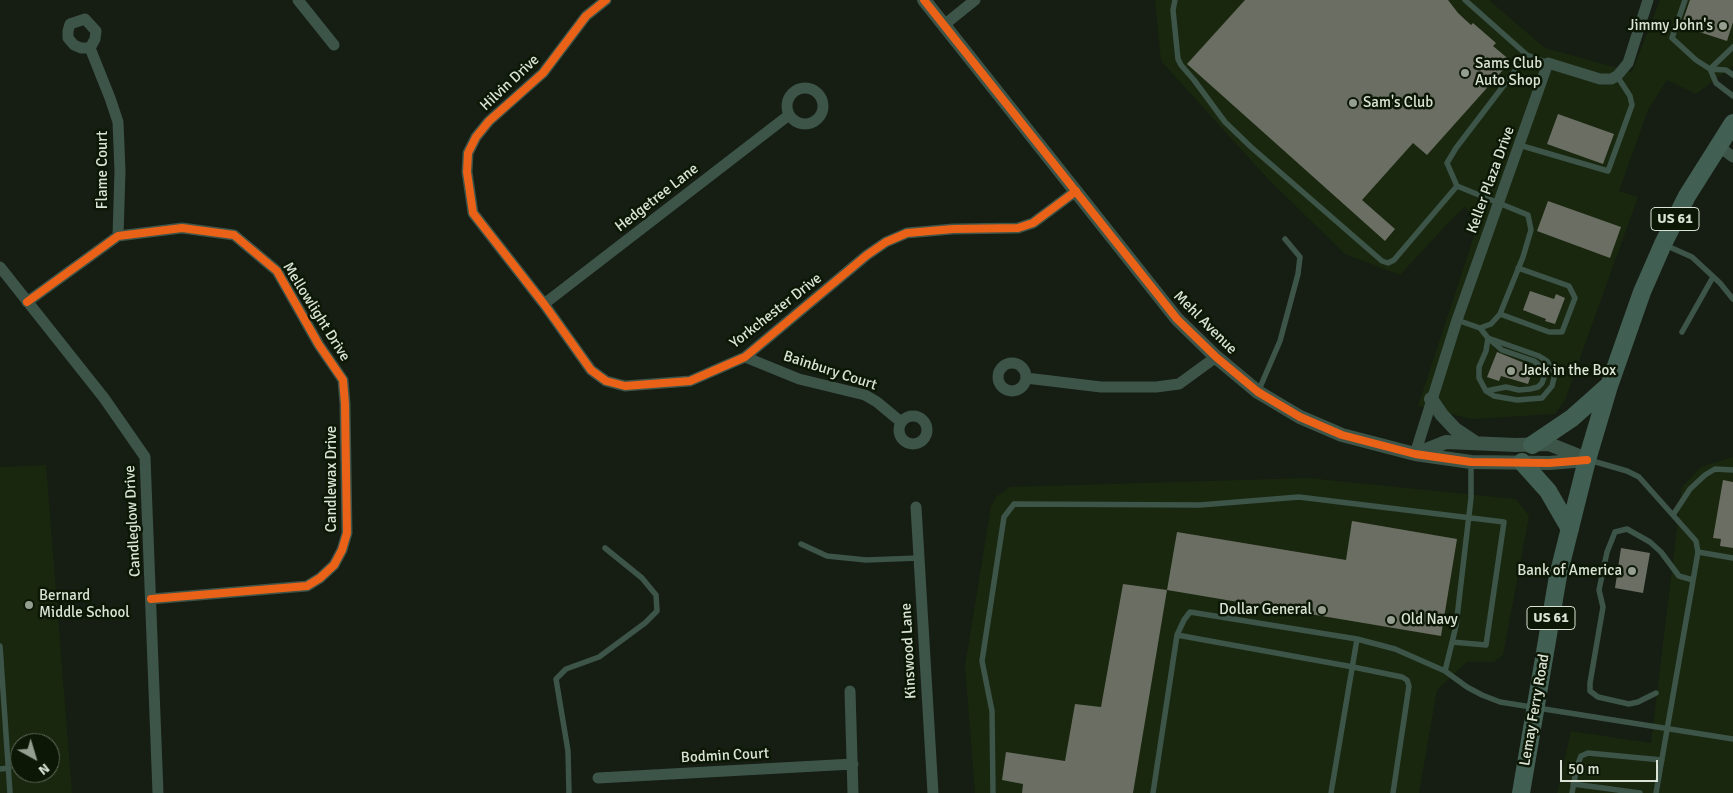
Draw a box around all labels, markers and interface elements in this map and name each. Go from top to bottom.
place label: Jimmy John's [1628,17,1713,35]
marker: Jimmy John's [1717,20,1729,32]
street label: Hilvin Drive [477,51,543,115]
place label: Sams Club Auto Shop [1475,55,1542,90]
marker: Sams Club Auto Shop [1459,67,1471,79]
place label: Sam's Club [1363,94,1433,112]
marker: Sam's Club [1347,97,1359,109]
street label: Keller Plaza Drive [1463,124,1519,236]
street label: Flame Court [94,131,112,209]
street label: Hedgetree Lane [612,160,702,236]
road number: US 61 [1651,208,1699,230]
street label: Mellowlight Drive [278,259,354,365]
street label: Yorkchester Drive [727,270,825,352]
street label: Mehl Avenue [1169,287,1241,359]
street label: Bainbury Court [781,347,879,395]
place label: Jack in the Box [1521,362,1616,380]
marker: Jack in the Box [1505,365,1517,377]
street label: Candlewax Drive [323,426,341,532]
street label: Candleglow Drive [121,465,145,577]
place label: Bank of America [1517,562,1622,580]
marker: Bank of America [1626,565,1638,577]
place label: Bernard Middle School [39,587,130,622]
marker: Bernard Middle School [23,599,35,611]
place label: Dollar General [1219,601,1312,619]
street label: Kinswood Lane [897,602,921,700]
marker: Dollar General [1316,604,1328,616]
road number: US 61 [1527,606,1575,630]
place label: Old Navy [1401,611,1458,629]
marker: Old Navy [1385,614,1397,626]
street label: Lemay Ferry Road [1516,653,1554,767]
north arrow [10,733,60,783]
street label: Bodmin Court [680,745,770,767]
scale bar [1563,750,1660,782]
text: N [35,760,53,779]
text: 50 m [1568,760,1599,778]

